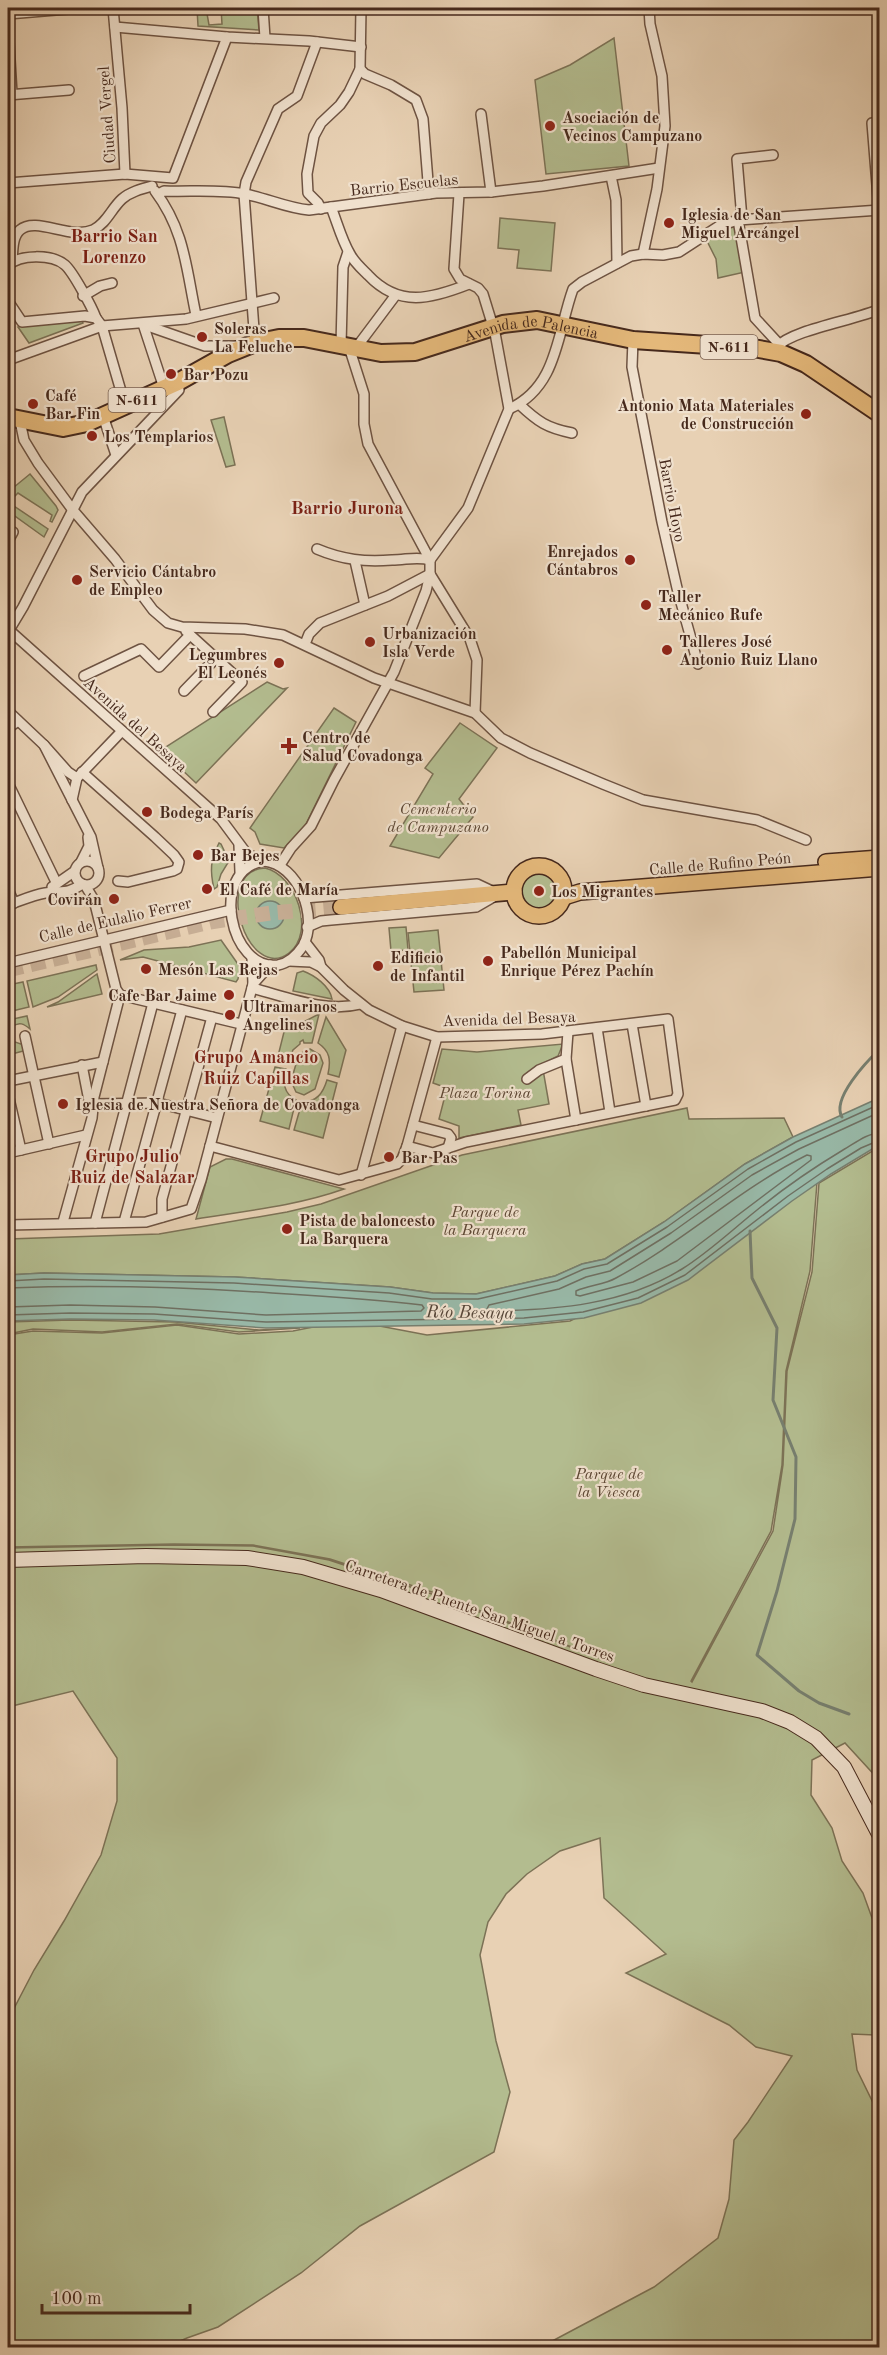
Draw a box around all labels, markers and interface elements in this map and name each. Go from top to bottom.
street label: Ciudad Vergel [97,66,119,164]
place label: Asociación de Vecinos Campuzano [562,111,702,145]
marker: Asociación de Vecinos Campuzano [543,119,557,133]
street label: Barrio Escuelas [349,172,459,200]
place label: Iglesia de San Miguel Arcángel [681,208,800,242]
marker: Iglesia de San Miguel Arcángel [662,216,676,230]
district label: Barrio San Lorenzo [70,228,158,267]
street label: Avenida de Palencia [462,314,600,346]
place label: Soleras La Feluche [214,322,293,356]
marker: Soleras La Feluche [195,330,209,344]
road number: N-611 [700,335,758,359]
marker: Bar Pozu [164,367,178,381]
place label: Bar Pozu [183,368,249,384]
road number: N-611 [108,388,166,412]
place label: Café Bar Fin [45,389,100,423]
marker: Café Bar Fin [26,397,40,411]
place label: Antonio Mata Materiales de Construcción [617,399,794,433]
marker: Antonio Mata Materiales de Construcción [799,407,813,421]
marker: Los Templarios [85,429,99,443]
place label: Los Templarios [104,430,213,446]
street label: Barrio Hoyo [655,457,687,544]
district label: Barrio Jurona [291,500,403,518]
place label: Enrejados Cántabros [546,545,618,579]
marker: Enrejados Cántabros [623,553,637,567]
place label: Servicio Cántabro de Empleo [89,565,216,599]
marker: Servicio Cántabro de Empleo [70,573,84,587]
place label: Taller Mecánico Rufe [658,590,763,624]
marker: Taller Mecánico Rufe [639,598,653,612]
place label: Urbanización Isla Verde [382,627,477,661]
marker: Urbanización Isla Verde [363,635,377,649]
place label: Talleres José Antonio Ruiz Llano [679,635,818,669]
marker: Talleres José Antonio Ruiz Llano [660,643,674,657]
place label: Legumbres El Leonés [188,648,267,682]
marker: Legumbres El Leonés [272,656,286,670]
street label: Avenida del Besaya [80,675,190,776]
place label: Centro de Salud Covadonga [302,731,423,765]
marker: Centro de Salud Covadonga [280,737,298,755]
park label: Cementerio de Campuzano [387,802,489,836]
marker: Bodega París [140,805,154,819]
place label: Bodega París [159,806,253,822]
marker: Bar Bejes [191,848,205,862]
place label: Bar Bejes [210,849,279,865]
street label: Calle de Rufino Peón [648,851,792,879]
marker: El Café de María [200,882,214,896]
place label: El Café de María [219,883,339,899]
marker: Los Migrantes [532,884,546,898]
place label: Los Migrantes [551,885,653,901]
marker: Covirán [107,892,121,906]
place label: Covirán [47,893,102,909]
street label: Calle de Eulalio Ferrer [38,895,194,946]
place label: Pabellón Municipal Enrique Pérez Pachín [500,946,654,980]
place label: Edificio de Infantil [390,951,465,985]
marker: Pabellón Municipal Enrique Pérez Pachín [481,954,495,968]
marker: Edificio de Infantil [371,959,385,973]
marker: Mesón Las Rejas [139,962,153,976]
place label: Mesón Las Rejas [158,963,278,979]
marker: Cafe Bar Jaime [222,988,236,1002]
place label: Cafe Bar Jaime [108,989,217,1005]
place label: Ultramarinos Angelines [242,1000,337,1034]
marker: Ultramarinos Angelines [223,1008,237,1022]
street label: Avenida del Besaya [442,1010,576,1030]
district label: Grupo Amancio Ruiz Capillas [194,1049,318,1088]
park label: Plaza Torina [438,1086,531,1102]
marker: Iglesia de Nuestra Señora de Covadonga [56,1097,70,1111]
place label: Iglesia de Nuestra Señora de Covadonga [75,1098,360,1114]
district label: Grupo Julio Ruiz de Salazar [69,1148,195,1187]
marker: Bar Pas [382,1150,396,1164]
place label: Bar Pas [401,1151,458,1167]
park label: Parque de la Barquera [443,1205,527,1239]
place label: Pista de baloncesto La Barquera [299,1214,435,1248]
marker: Pista de baloncesto La Barquera [280,1222,294,1236]
water label: Río Besaya [425,1303,515,1323]
park label: Parque de la Viesca [574,1467,643,1501]
street label: Carretera de Puente San Miguel a Torres [342,1558,616,1666]
scale bar [42,2277,190,2315]
text: 100 m [51,2290,102,2308]

